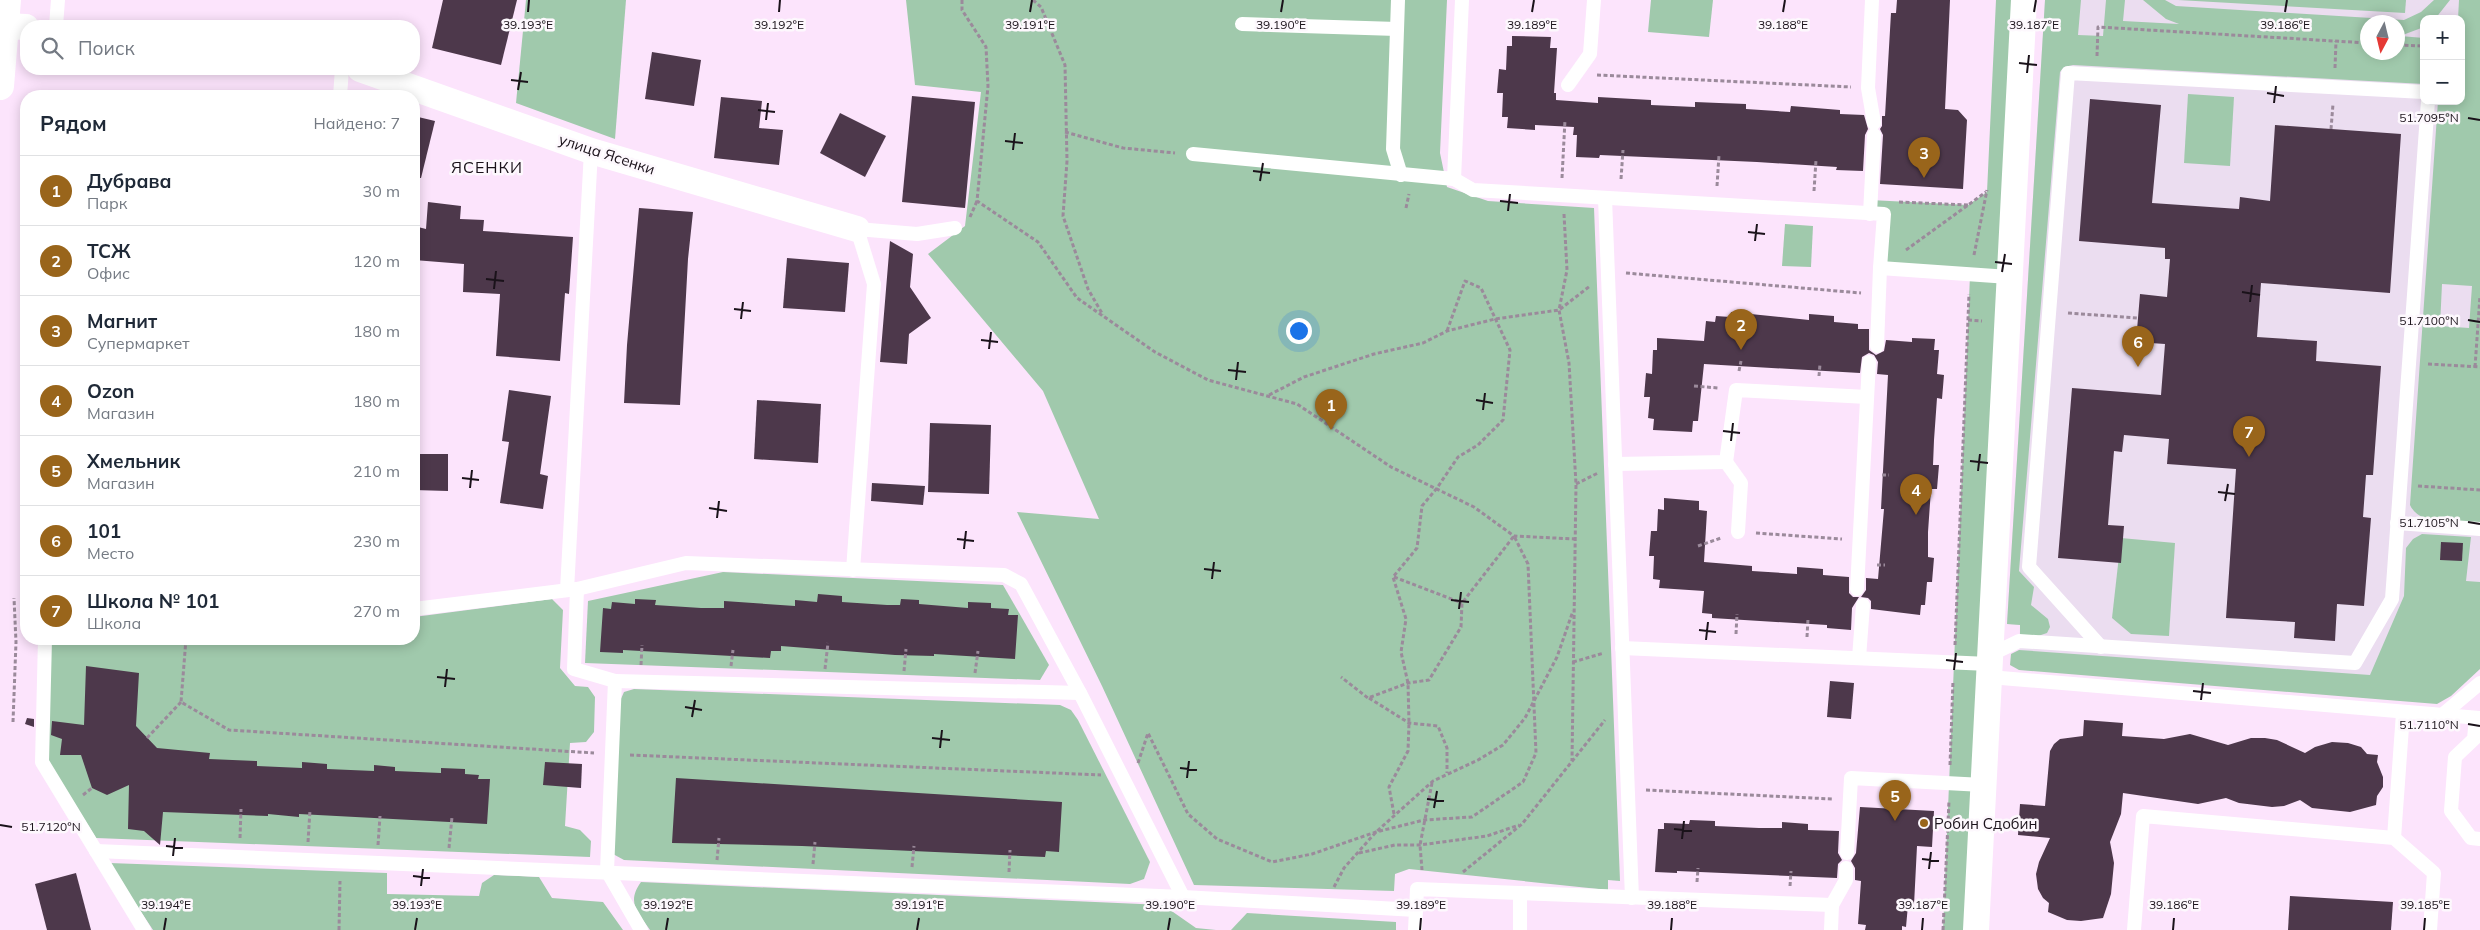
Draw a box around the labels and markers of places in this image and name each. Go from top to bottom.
pin: 3 [1908,137,1940,178]
pin: 2 [1725,309,1757,350]
pin: 6 [2122,326,2154,367]
pin: 1 [1315,389,1347,430]
pin: 7 [2233,416,2265,457]
pin: 4 [1900,474,1932,515]
pin: 5 [1879,780,1911,821]
place label: Робин Сдобин [1934,814,2038,833]
marker: Робин Сдобин [1918,817,1930,829]

